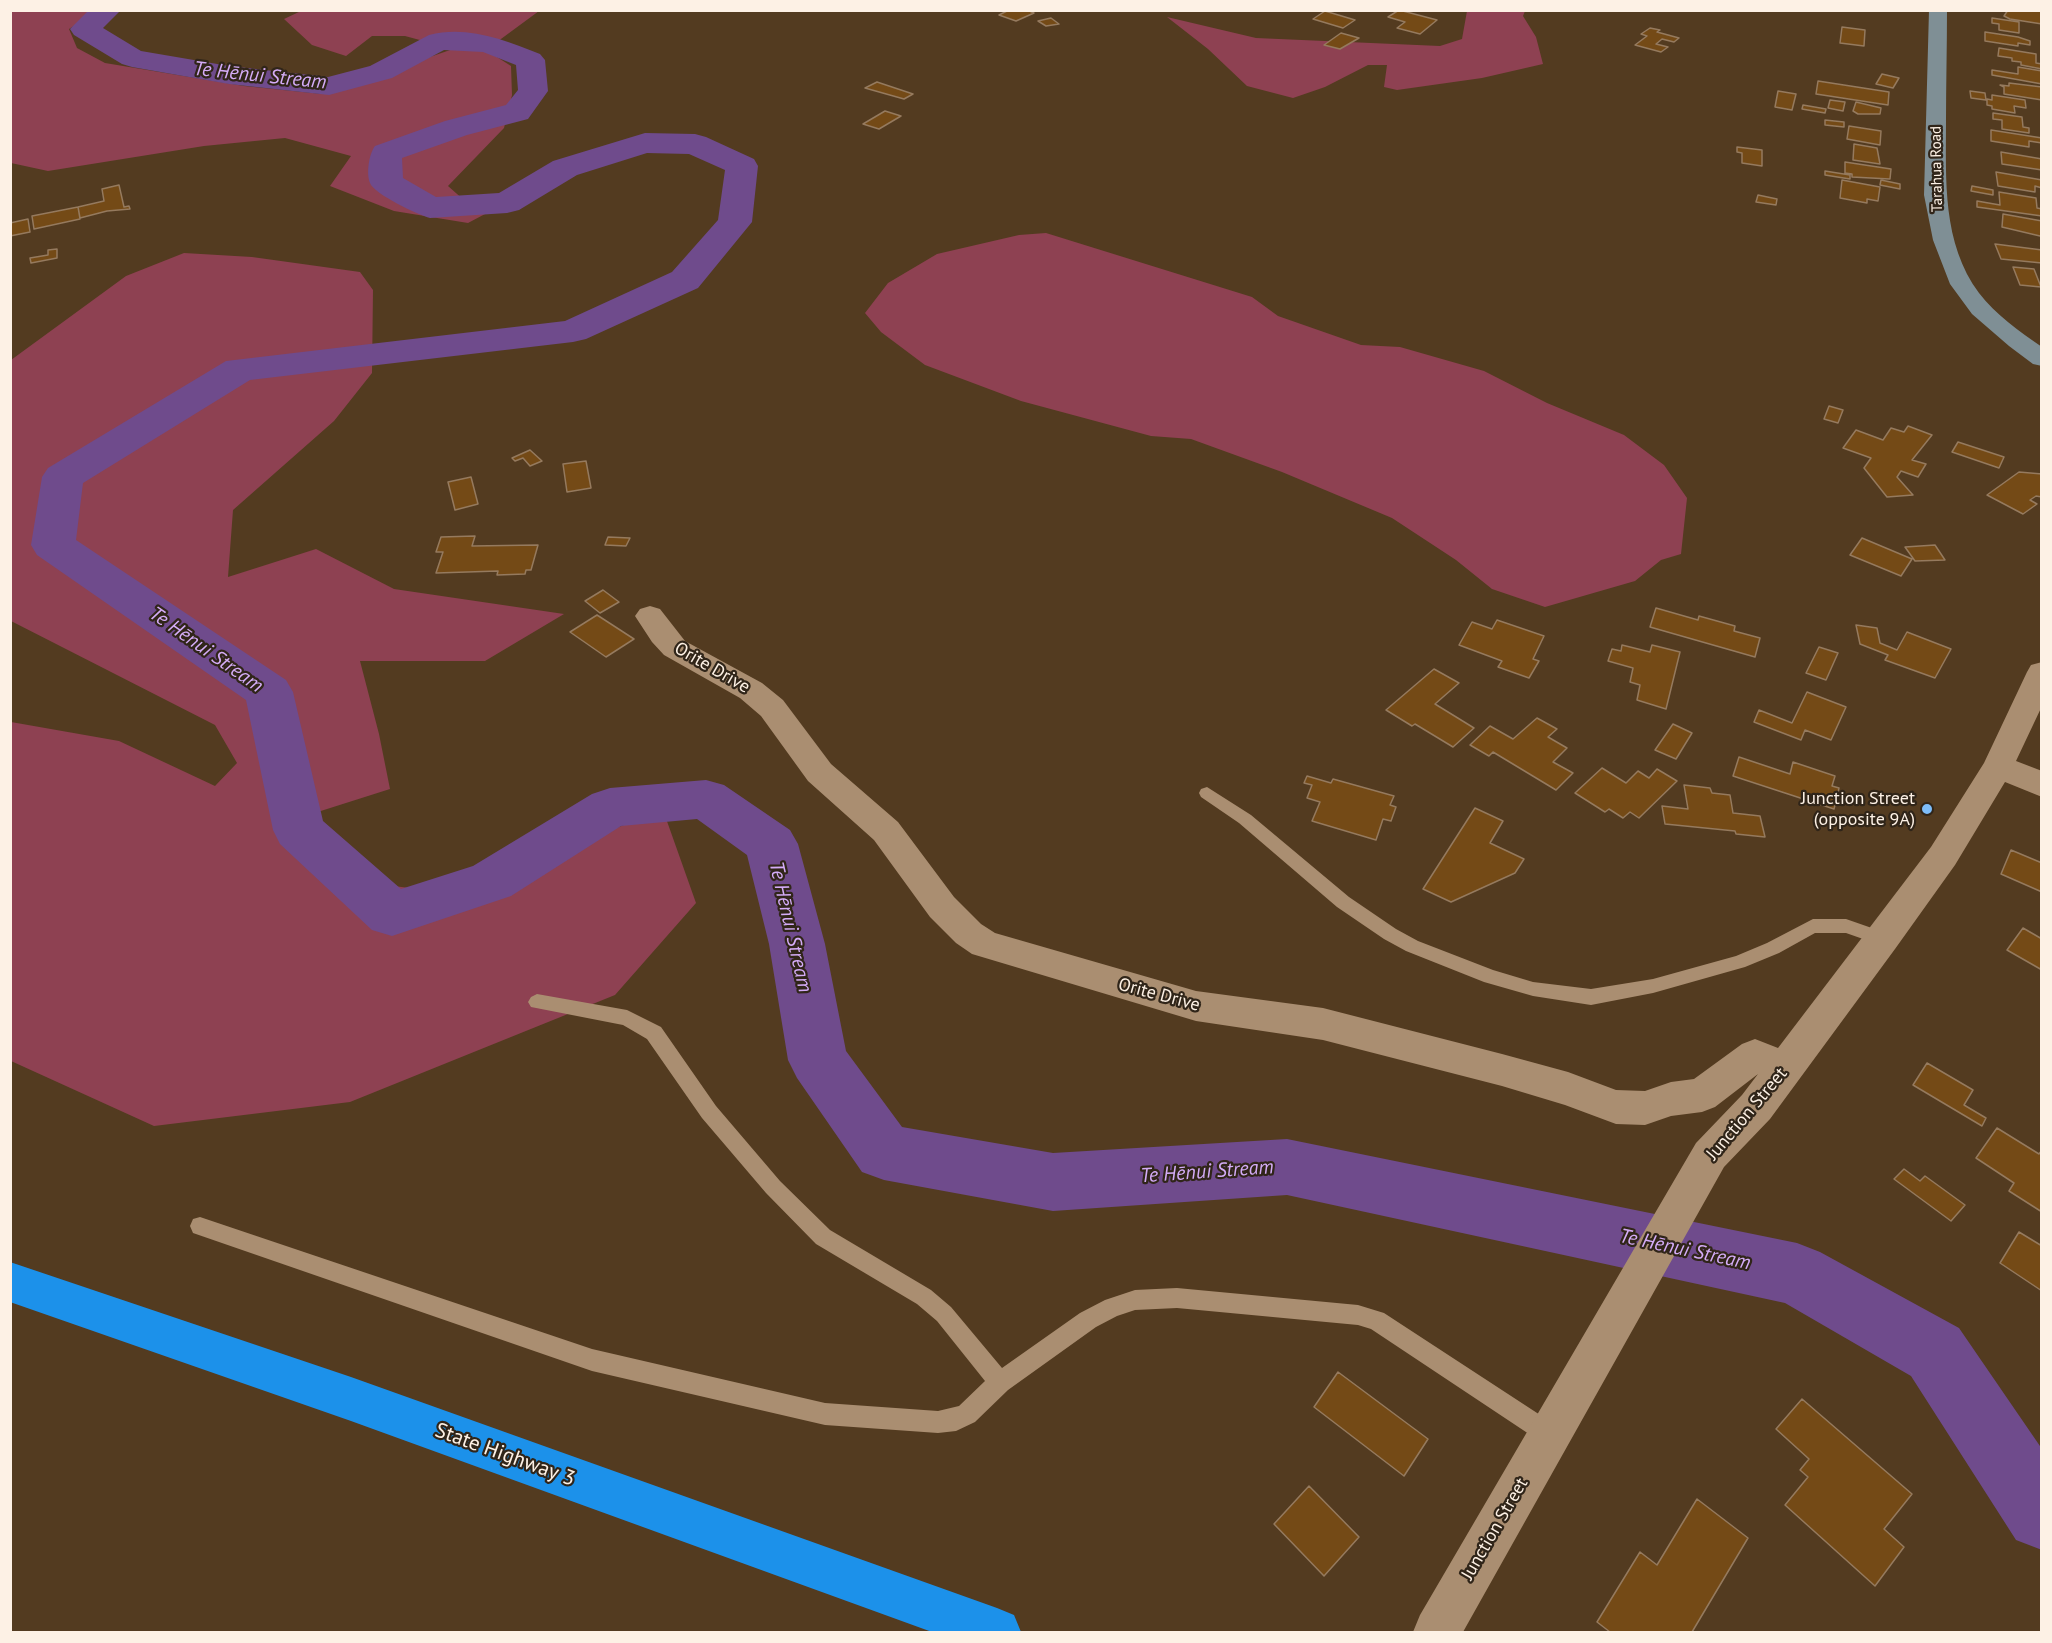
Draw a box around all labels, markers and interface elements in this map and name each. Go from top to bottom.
water label: Te Hēnui Stream [192,57,328,95]
street label: Tarahua Road [1927,126,1947,212]
water label: Te Hēnui Stream [144,602,268,698]
street label: Orite Drive [670,638,754,698]
place label: Junction Street (opposite 9A) [1801,788,1915,830]
marker: Junction Street (opposite 9A) [1920,802,1934,816]
water label: Te Hēnui Stream [763,859,817,995]
street label: Orite Drive [1116,974,1202,1016]
street label: Junction Street [1702,1063,1792,1165]
water label: Te Hēnui Stream [1140,1155,1274,1189]
water label: Te Hēnui Stream [1617,1224,1753,1276]
street label: State Highway 3 [432,1418,578,1492]
street label: Junction Street [1457,1474,1533,1584]

